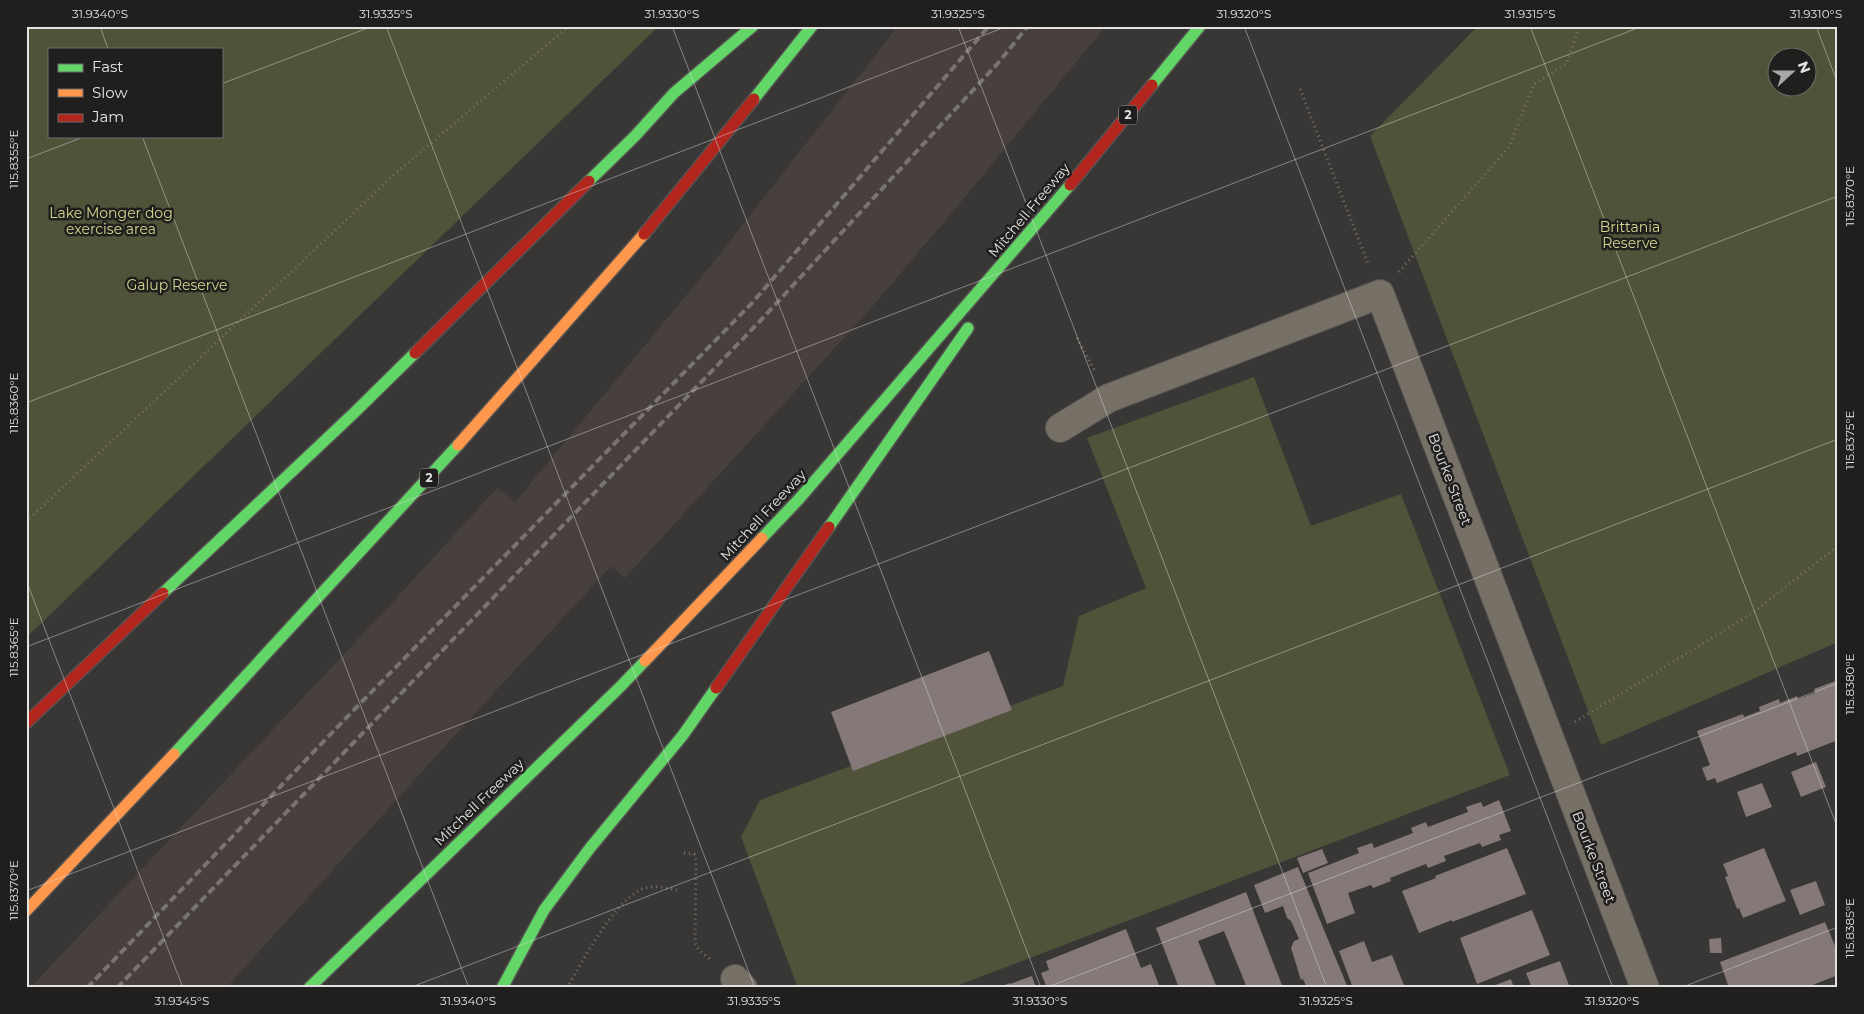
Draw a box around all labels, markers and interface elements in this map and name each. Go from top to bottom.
text: 31.9340°S [72,6,128,21]
text: 31.9335°S [359,6,413,21]
text: 31.9330°S [645,6,699,21]
text: 31.9325°S [931,6,985,21]
text: 31.9320°S [1217,6,1271,21]
text: 31.9315°S [1504,6,1556,21]
text: 31.9310°S [1790,6,1842,21]
legend [48,48,222,138]
north arrow [1766,48,1816,98]
text: Fast [92,57,123,76]
text: N [1794,59,1815,76]
text: Slow [92,83,128,102]
road number: 2 [1119,106,1137,124]
text: Jam [91,107,124,126]
text: 115.8355°E [6,130,21,188]
street label: Mitchell Freeway [984,159,1074,261]
text: 115.8370°E [1842,166,1857,226]
park label: Lake Monger dog exercise area [49,204,173,238]
park label: Brittania Reserve [1600,218,1660,252]
park label: Galup Reserve [127,276,227,294]
text: 115.8360°E [6,373,21,433]
text: 115.8375°E [1842,411,1857,469]
street label: Bourke Street [1424,431,1476,528]
street label: Mitchell Freeway [716,465,810,564]
road number: 2 [420,468,438,488]
text: 115.8365°E [6,617,21,677]
text: 115.8380°E [1842,653,1857,715]
street label: Mitchell Freeway [430,754,528,849]
street label: Bourke Street [1568,809,1620,906]
text: 115.8370°E [6,860,21,920]
text: 115.8385°E [1842,898,1857,958]
text: 31.9345°S [155,993,209,1008]
text: 31.9340°S [440,993,496,1008]
text: 31.9335°S [727,993,781,1008]
text: 31.9330°S [1013,993,1067,1008]
text: 31.9325°S [1299,993,1353,1008]
text: 31.9320°S [1585,993,1639,1008]

